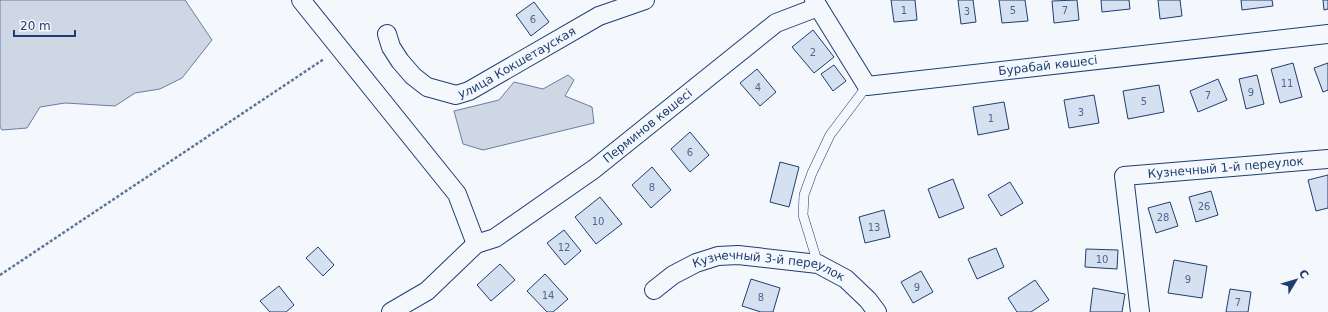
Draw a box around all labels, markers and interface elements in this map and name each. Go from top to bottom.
house number: 1 [901,5,907,16]
house number: 5 [1010,5,1016,16]
house number: 7 [1062,5,1068,16]
house number: 3 [964,6,970,17]
scale bar [14,12,75,38]
house number: 6 [530,14,536,25]
text: 20 m [20,19,51,33]
street label: улица Кокшетауская [456,24,578,101]
house number: 2 [810,47,816,58]
street label: Бурабай көшесі [998,53,1098,78]
house number: 11 [1281,78,1293,89]
house number: 4 [755,82,761,93]
street label: Перминов көшесі [600,86,695,166]
house number: 9 [1248,87,1254,98]
house number: 7 [1205,90,1211,101]
house number: 5 [1141,96,1147,107]
house number: 3 [1078,107,1084,118]
house number: 1 [988,113,994,124]
house number: 6 [687,147,693,158]
street label: Кузнечный 1-й переулок [1147,154,1304,181]
house number: 8 [649,182,655,193]
house number: 26 [1198,201,1210,212]
house number: 28 [1157,212,1169,223]
house number: 10 [592,216,604,227]
house number: 13 [868,222,880,233]
house number: 12 [558,242,570,253]
street label: Кузнечный 3-й переулок [691,248,847,284]
house number: 10 [1096,254,1108,265]
north arrow [1276,260,1316,300]
text: С [1296,267,1311,281]
house number: 9 [1185,274,1191,285]
house number: 9 [914,282,920,293]
house number: 14 [542,290,554,301]
house number: 8 [758,292,764,303]
house number: 7 [1235,297,1241,308]

